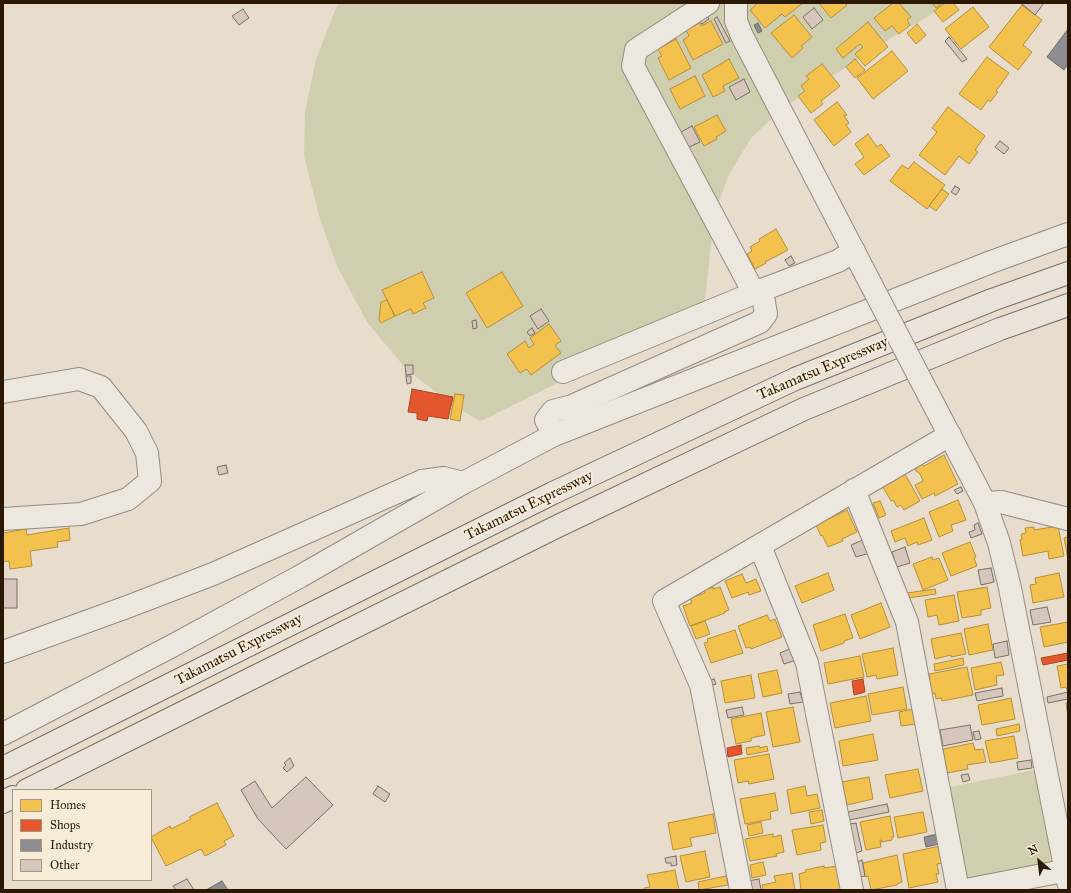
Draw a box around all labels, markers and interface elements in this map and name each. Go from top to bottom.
street label: Takamatsu Expressway [755,333,891,405]
street label: Takamatsu Expressway [462,467,596,545]
street label: Takamatsu Expressway [172,610,306,690]
legend [12,789,152,881]
text: Homes [50,798,86,812]
text: Shops [50,818,80,832]
text: Industry [50,838,93,852]
north arrow [1019,841,1059,881]
text: N [1026,842,1040,858]
text: Other [50,858,80,872]

